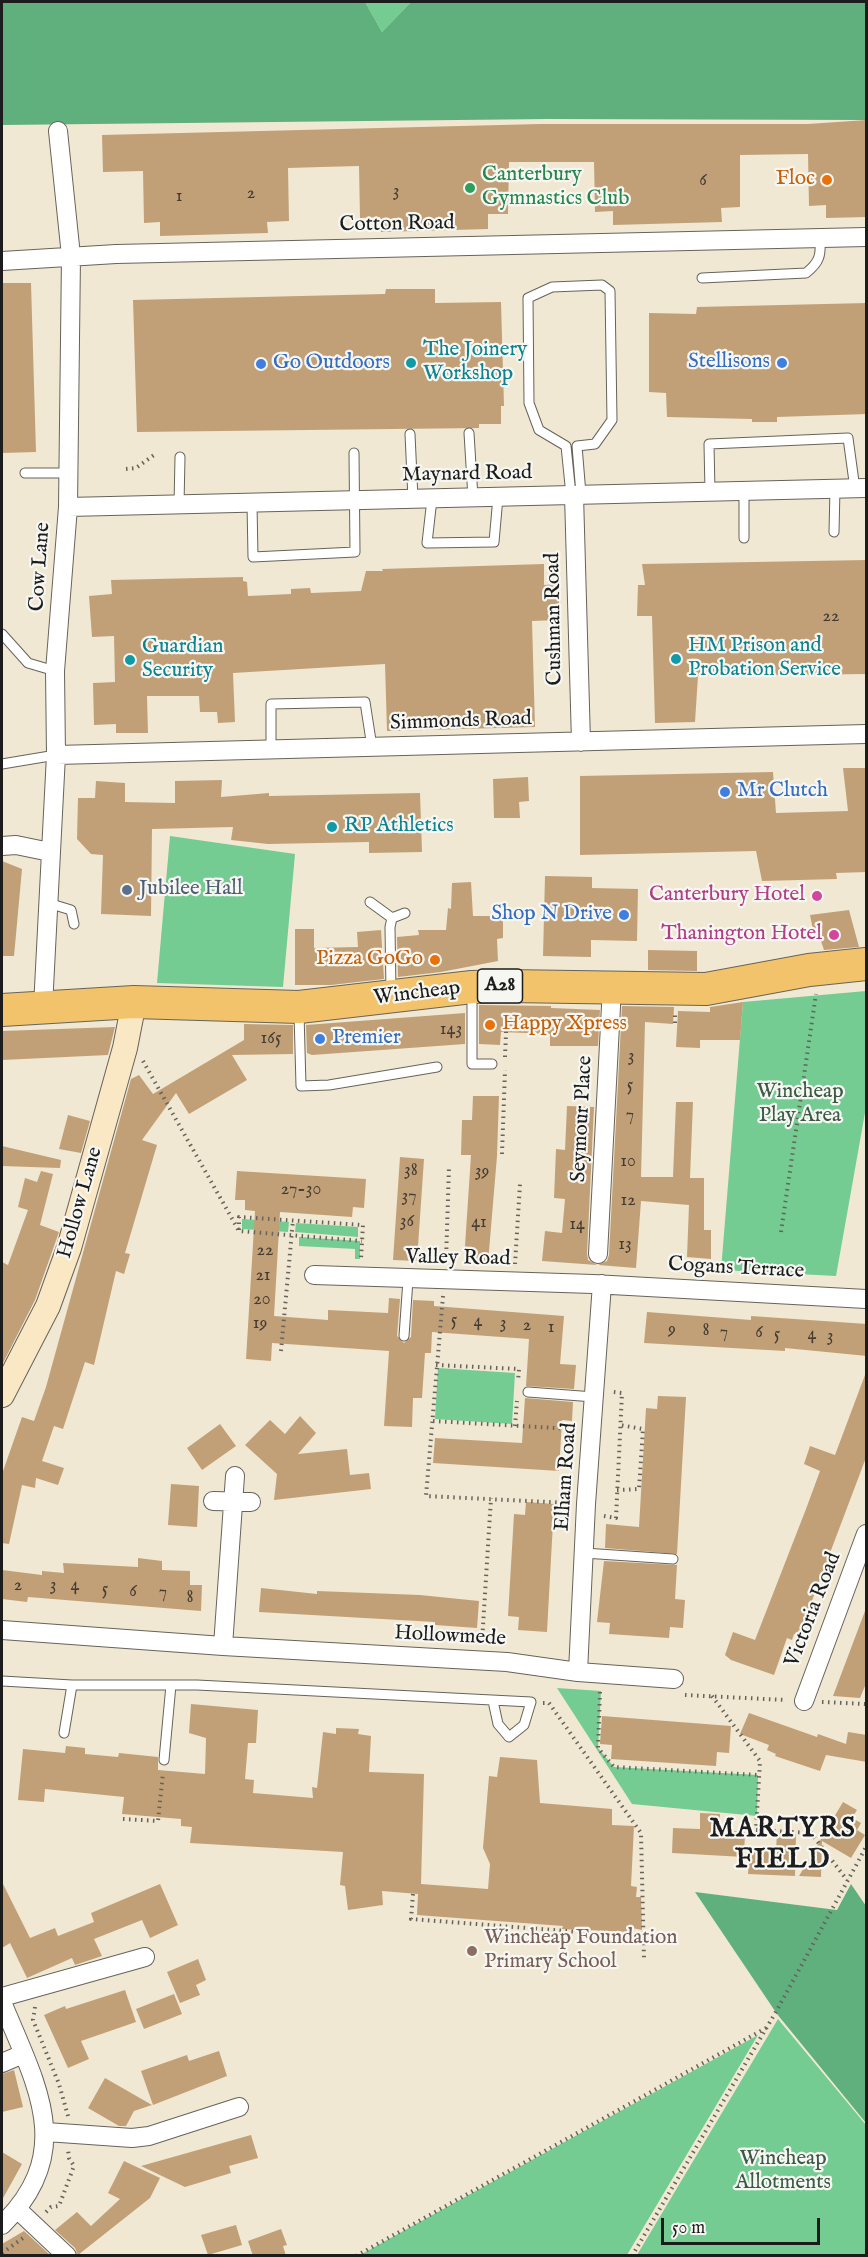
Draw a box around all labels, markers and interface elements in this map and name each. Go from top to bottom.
place label: Canterbury Gymnastics Club [482,163,629,213]
place label: Floc [776,167,815,193]
house number: 6 [699,170,707,192]
marker: Floc [820,173,834,187]
house number: 3 [393,181,399,203]
marker: Canterbury Gymnastics Club [463,181,477,195]
house number: 2 [247,183,255,205]
house number: 1 [176,186,182,208]
street label: Cotton Road [339,211,455,239]
place label: The Joinery Workshop [423,338,527,388]
place label: Stellisons [688,350,770,376]
place label: Go Outdoors [273,351,390,377]
marker: The Joinery Workshop [404,356,418,370]
marker: Stellisons [775,356,789,370]
marker: Go Outdoors [254,357,268,371]
street label: Maynard Road [402,461,532,489]
street label: Cow Lane [25,522,57,612]
street label: Cushman Road [541,552,569,686]
house number: 22 [823,606,839,628]
place label: HM Prison and Probation Service [688,634,841,684]
place label: Guardian Security [142,635,223,685]
marker: HM Prison and Probation Service [669,652,683,666]
marker: Guardian Security [123,653,137,667]
street label: Simmonds Road [390,707,532,737]
place label: Mr Clutch [737,779,828,805]
marker: Mr Clutch [718,785,732,799]
place label: RP Athletics [344,814,454,840]
marker: RP Athletics [325,820,339,834]
place label: Jubilee Hall [139,877,243,903]
marker: Jubilee Hall [120,883,134,897]
place label: Canterbury Hotel [649,883,805,909]
marker: Canterbury Hotel [810,889,824,903]
place label: Shop N Drive [491,902,612,928]
marker: Shop N Drive [617,908,631,922]
place label: Thanington Hotel [661,922,822,948]
marker: Thanington Hotel [827,928,841,942]
place label: Pizza GoGo [316,947,423,973]
marker: Pizza GoGo [428,953,442,967]
road number: A28 [478,969,522,1003]
street label: Wincheap [372,976,462,1012]
place label: Happy Xpress [502,1012,627,1038]
marker: Happy Xpress [483,1018,497,1032]
house number: 143 [440,1019,462,1041]
place label: Premier [332,1026,401,1052]
house number: 165 [261,1028,281,1050]
marker: Premier [313,1032,327,1046]
house number: 3 [628,1046,634,1068]
street label: Seymour Place [567,1055,599,1183]
house number: 5 [627,1075,633,1097]
park label: Wincheap Play Area [756,1080,844,1130]
house number: 7 [626,1105,634,1127]
street label: Hollow Lane [53,1144,109,1262]
house number: 10 [620,1151,636,1173]
house number: 38 [404,1160,418,1182]
house number: 39 [475,1161,489,1183]
house number: 27-30 [281,1179,321,1201]
house number: 37 [401,1186,417,1208]
house number: 12 [620,1190,636,1212]
house number: 36 [400,1211,414,1233]
house number: 41 [471,1212,487,1234]
house number: 14 [569,1214,585,1236]
house number: 13 [618,1234,632,1256]
house number: 22 [257,1240,273,1262]
street label: Valley Road [405,1245,511,1273]
street label: Cogans Terrace [667,1253,805,1285]
house number: 21 [255,1265,271,1287]
house number: 20 [253,1289,271,1311]
house number: 5 [451,1310,457,1332]
house number: 4 [474,1311,482,1333]
house number: 19 [253,1313,267,1335]
house number: 3 [500,1313,506,1335]
house number: 2 [523,1315,531,1337]
house number: 1 [548,1317,554,1339]
house number: 9 [668,1319,676,1341]
house number: 8 [702,1320,710,1342]
house number: 7 [720,1322,728,1344]
house number: 6 [755,1322,763,1344]
house number: 5 [774,1324,780,1346]
house number: 4 [808,1324,816,1346]
house number: 3 [827,1326,833,1348]
street label: Elham Road [551,1422,583,1532]
street label: Victoria Road [781,1549,847,1671]
house number: 2 [14,1575,22,1597]
house number: 3 [50,1575,56,1597]
house number: 4 [71,1575,79,1597]
house number: 5 [102,1579,108,1601]
house number: 6 [129,1581,137,1603]
house number: 7 [159,1582,167,1604]
house number: 8 [186,1587,194,1609]
street label: Hollowmede [394,1621,506,1653]
district label: MARTYRS FIELD [710,1814,856,1877]
place label: Wincheap Foundation Primary School [484,1926,678,1976]
marker: Wincheap Foundation Primary School [465,1944,479,1958]
park label: Wincheap Allotments [735,2147,831,2197]
scale bar [664,2206,823,2244]
text: 50 m [672,2217,705,2240]

